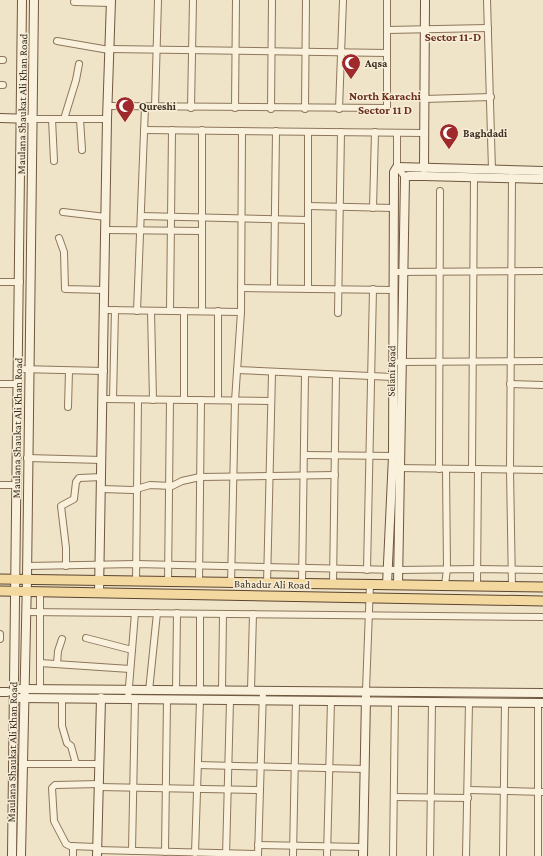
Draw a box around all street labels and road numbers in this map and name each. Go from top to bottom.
street label: Maulana Shaukat Ali Khan Road [15,33,29,174]
street label: Selani Road [385,345,397,397]
street label: Maulana Shaukat Ali Khan Road [10,357,24,498]
street label: Bahadur Ali Road [234,577,310,591]
street label: Maulana Shaukat Ali Khan Road [5,681,19,822]

